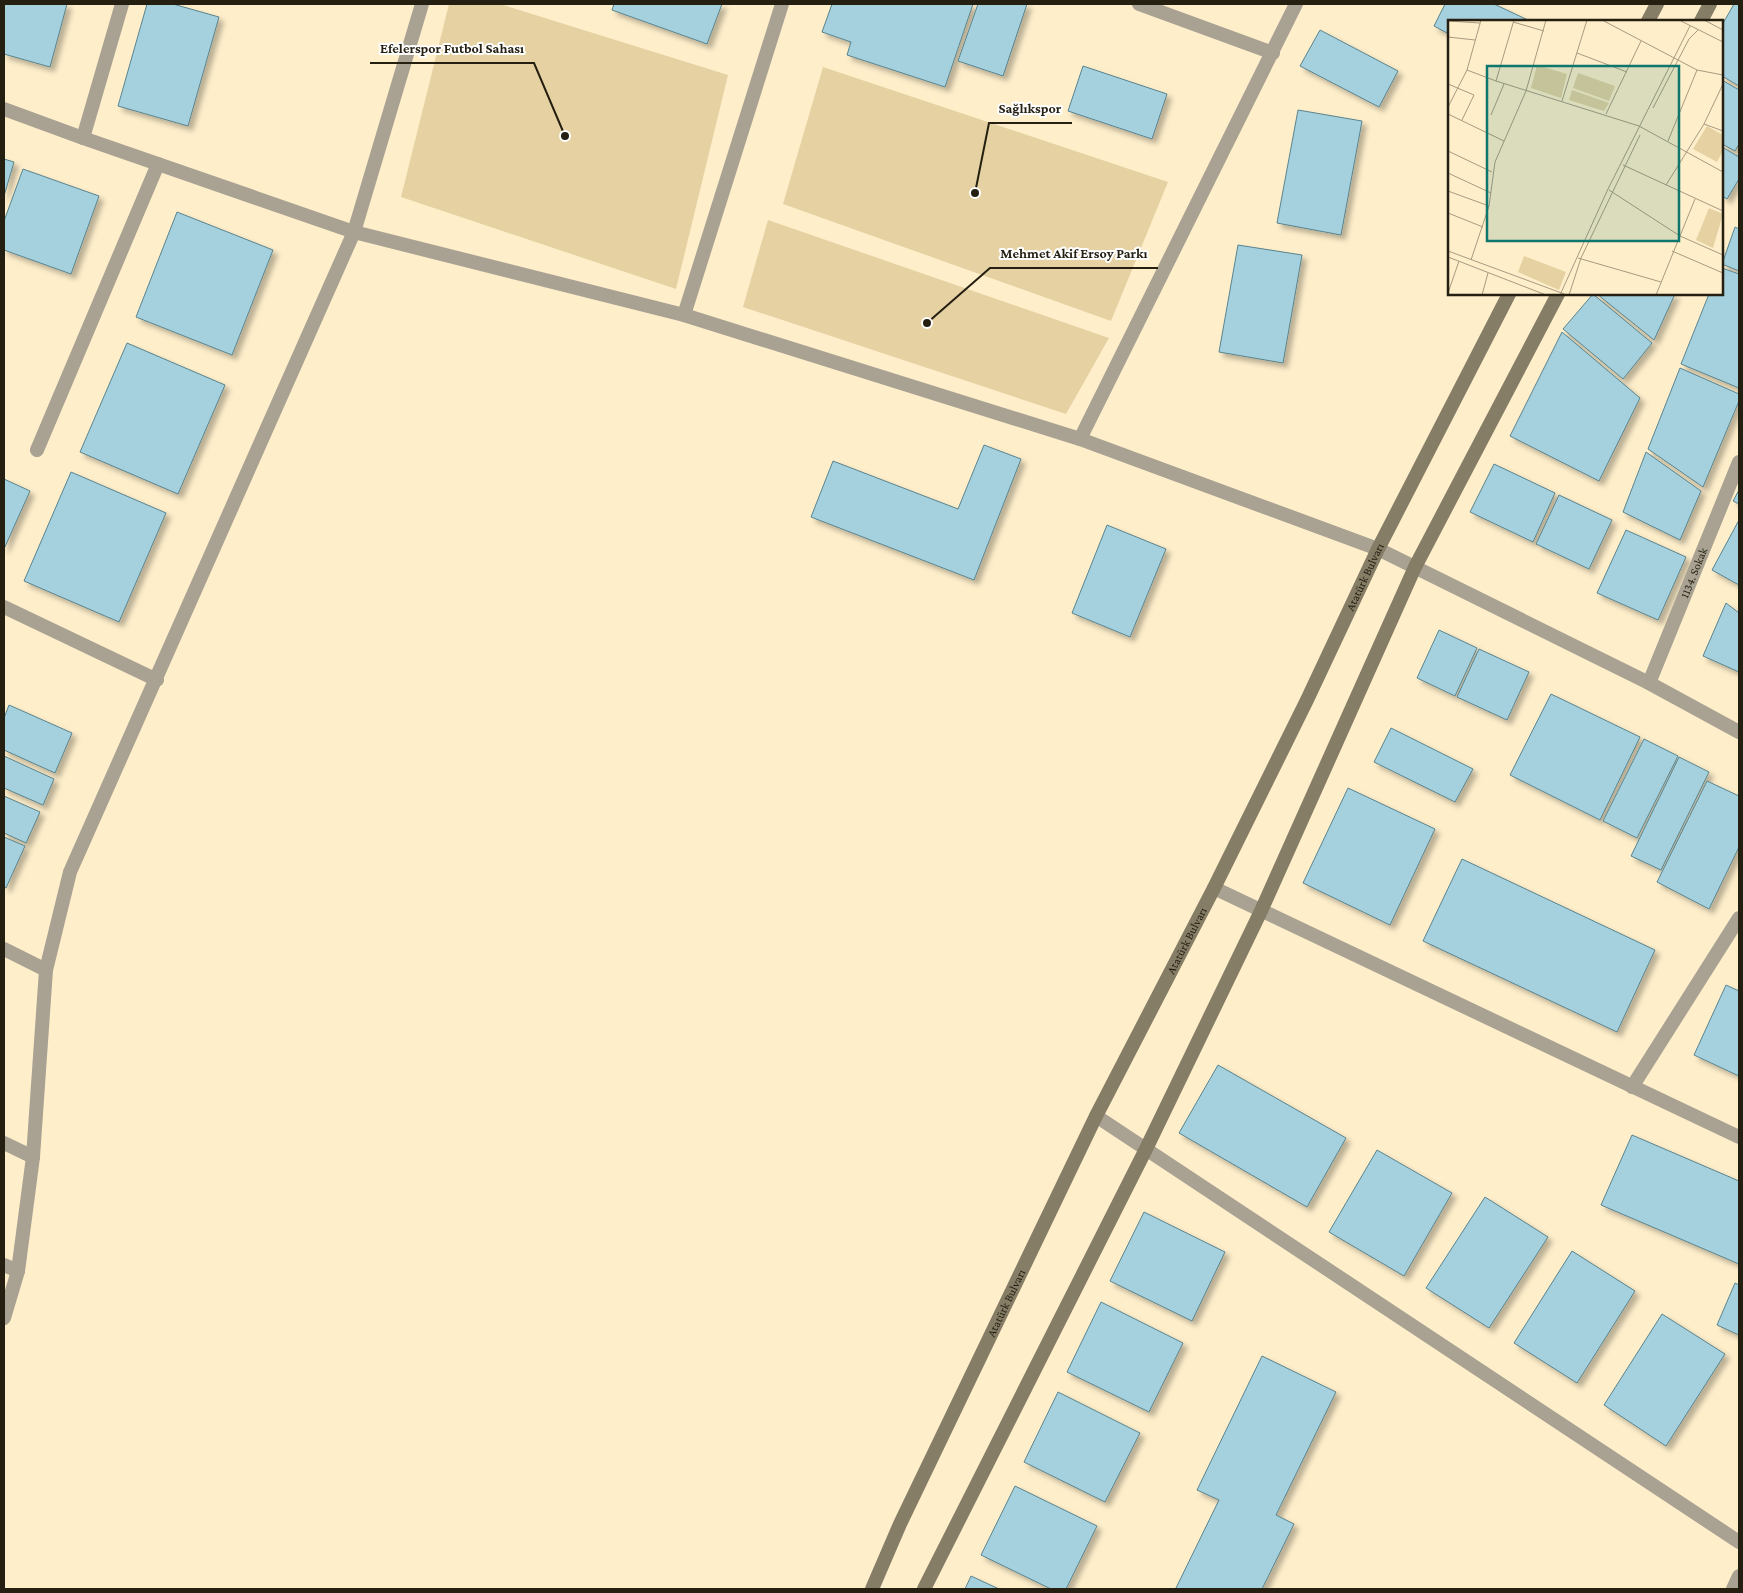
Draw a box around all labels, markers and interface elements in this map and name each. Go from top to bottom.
inset map [1448,20,1723,295]
callout: Efelerspor Futbol Sahası [370,34,534,63]
text: Efelerspor Futbol Sahası [380,40,524,56]
callout: Sağlıkspor [989,94,1072,123]
text: Sağlıkspor [999,100,1062,116]
callout: Mehmet Akif Ersoy Parkı [990,239,1158,268]
text: Mehmet Akif Ersoy Parkı [1000,245,1148,261]
street label: Atatürk Bulvarı [1343,541,1387,613]
street label: 1134. Sokak [1677,545,1711,600]
street label: Atatürk Bulvarı [1164,905,1210,976]
street label: Atatürk Bulvarı [984,1267,1028,1339]

